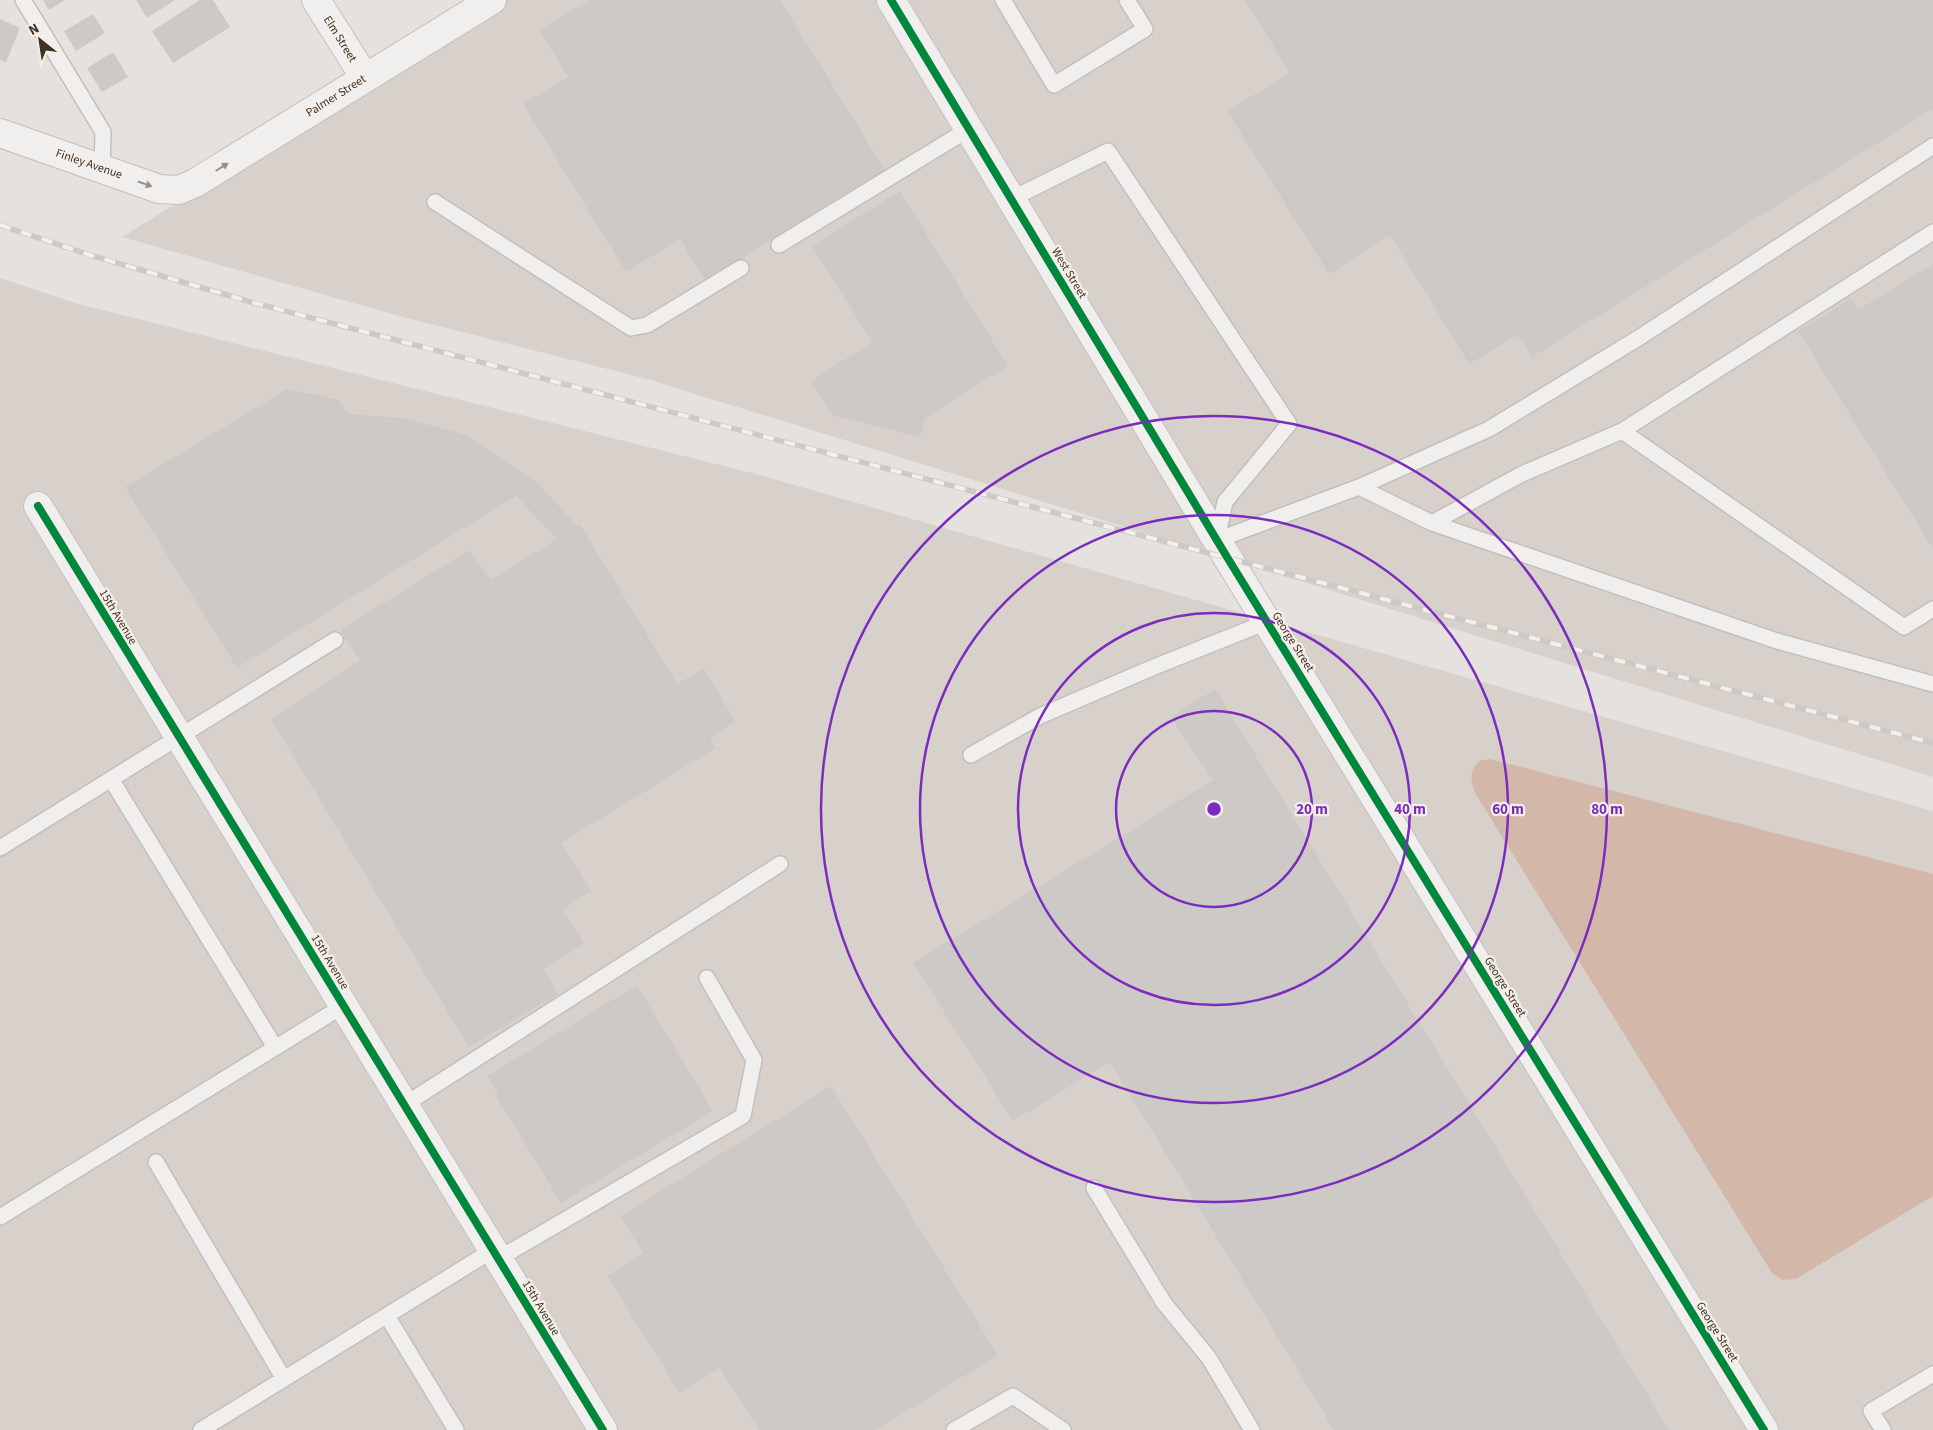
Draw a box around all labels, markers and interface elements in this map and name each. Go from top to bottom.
street label: Elm Street [319,13,361,65]
north arrow [15,15,65,65]
text: N [25,19,43,41]
street label: Palmer Street [303,71,369,121]
street label: Finley Avenue [53,145,125,183]
one-way arrow [215,162,228,171]
one-way arrow [138,180,153,188]
street label: West Street [1047,244,1091,302]
street label: 15th Avenue [95,586,141,648]
street label: George Street [1268,609,1318,675]
text: 20 m [1296,799,1328,820]
text: 40 m [1394,799,1426,820]
text: 60 m [1492,799,1524,820]
text: 80 m [1591,799,1623,820]
centre of rings [1205,800,1223,818]
street label: 15th Avenue [307,931,353,993]
street label: George Street [1480,954,1530,1020]
street label: 15th Avenue [518,1277,564,1339]
street label: George Street [1692,1299,1742,1365]

